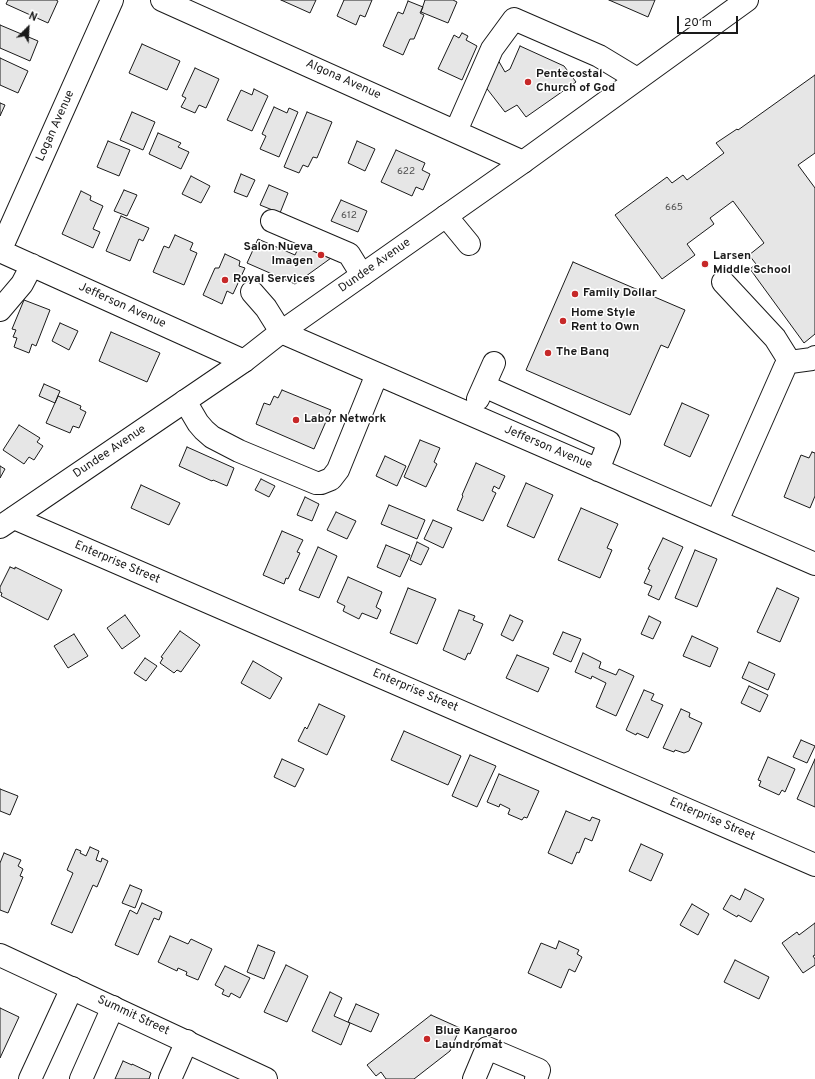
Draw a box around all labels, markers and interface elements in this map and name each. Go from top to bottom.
north arrow [8,8,48,48]
scale bar [679,8,740,34]
text: N [26,9,39,25]
text: 20 m [684,15,712,31]
street label: Algona Avenue [303,57,383,103]
place label: Pentecostal Church of God [536,68,615,96]
marker: Pentecostal Church of God [523,77,533,87]
street label: Logan Avenue [34,88,78,164]
house number: 622 [397,166,415,178]
house number: 665 [665,202,683,214]
house number: 612 [341,210,357,222]
street label: Dundee Avenue [336,236,414,296]
place label: Salon Nueva Imagen [244,241,313,269]
marker: Salon Nueva Imagen [316,250,326,260]
place label: Larsen Middle School [713,250,791,278]
marker: Larsen Middle School [700,259,710,269]
place label: Royal Services [233,273,315,287]
marker: Royal Services [220,275,230,285]
street label: Jefferson Avenue [76,280,168,332]
place label: Family Dollar [583,287,657,301]
marker: Family Dollar [570,289,580,299]
place label: Home Style Rent to Own [571,307,639,335]
marker: Home Style Rent to Own [558,316,568,326]
place label: The Banq [556,346,609,360]
marker: The Banq [543,348,553,358]
place label: Labor Network [304,413,386,427]
marker: Labor Network [291,415,301,425]
street label: Dundee Avenue [71,422,149,482]
street label: Jefferson Avenue [502,423,594,473]
street label: Enterprise Street [72,538,162,588]
street label: Enterprise Street [370,666,460,716]
street label: Enterprise Street [667,795,757,845]
street label: Summit Street [95,993,171,1039]
place label: Blue Kangaroo Laundromat [435,1025,518,1053]
marker: Blue Kangaroo Laundromat [422,1034,432,1044]

